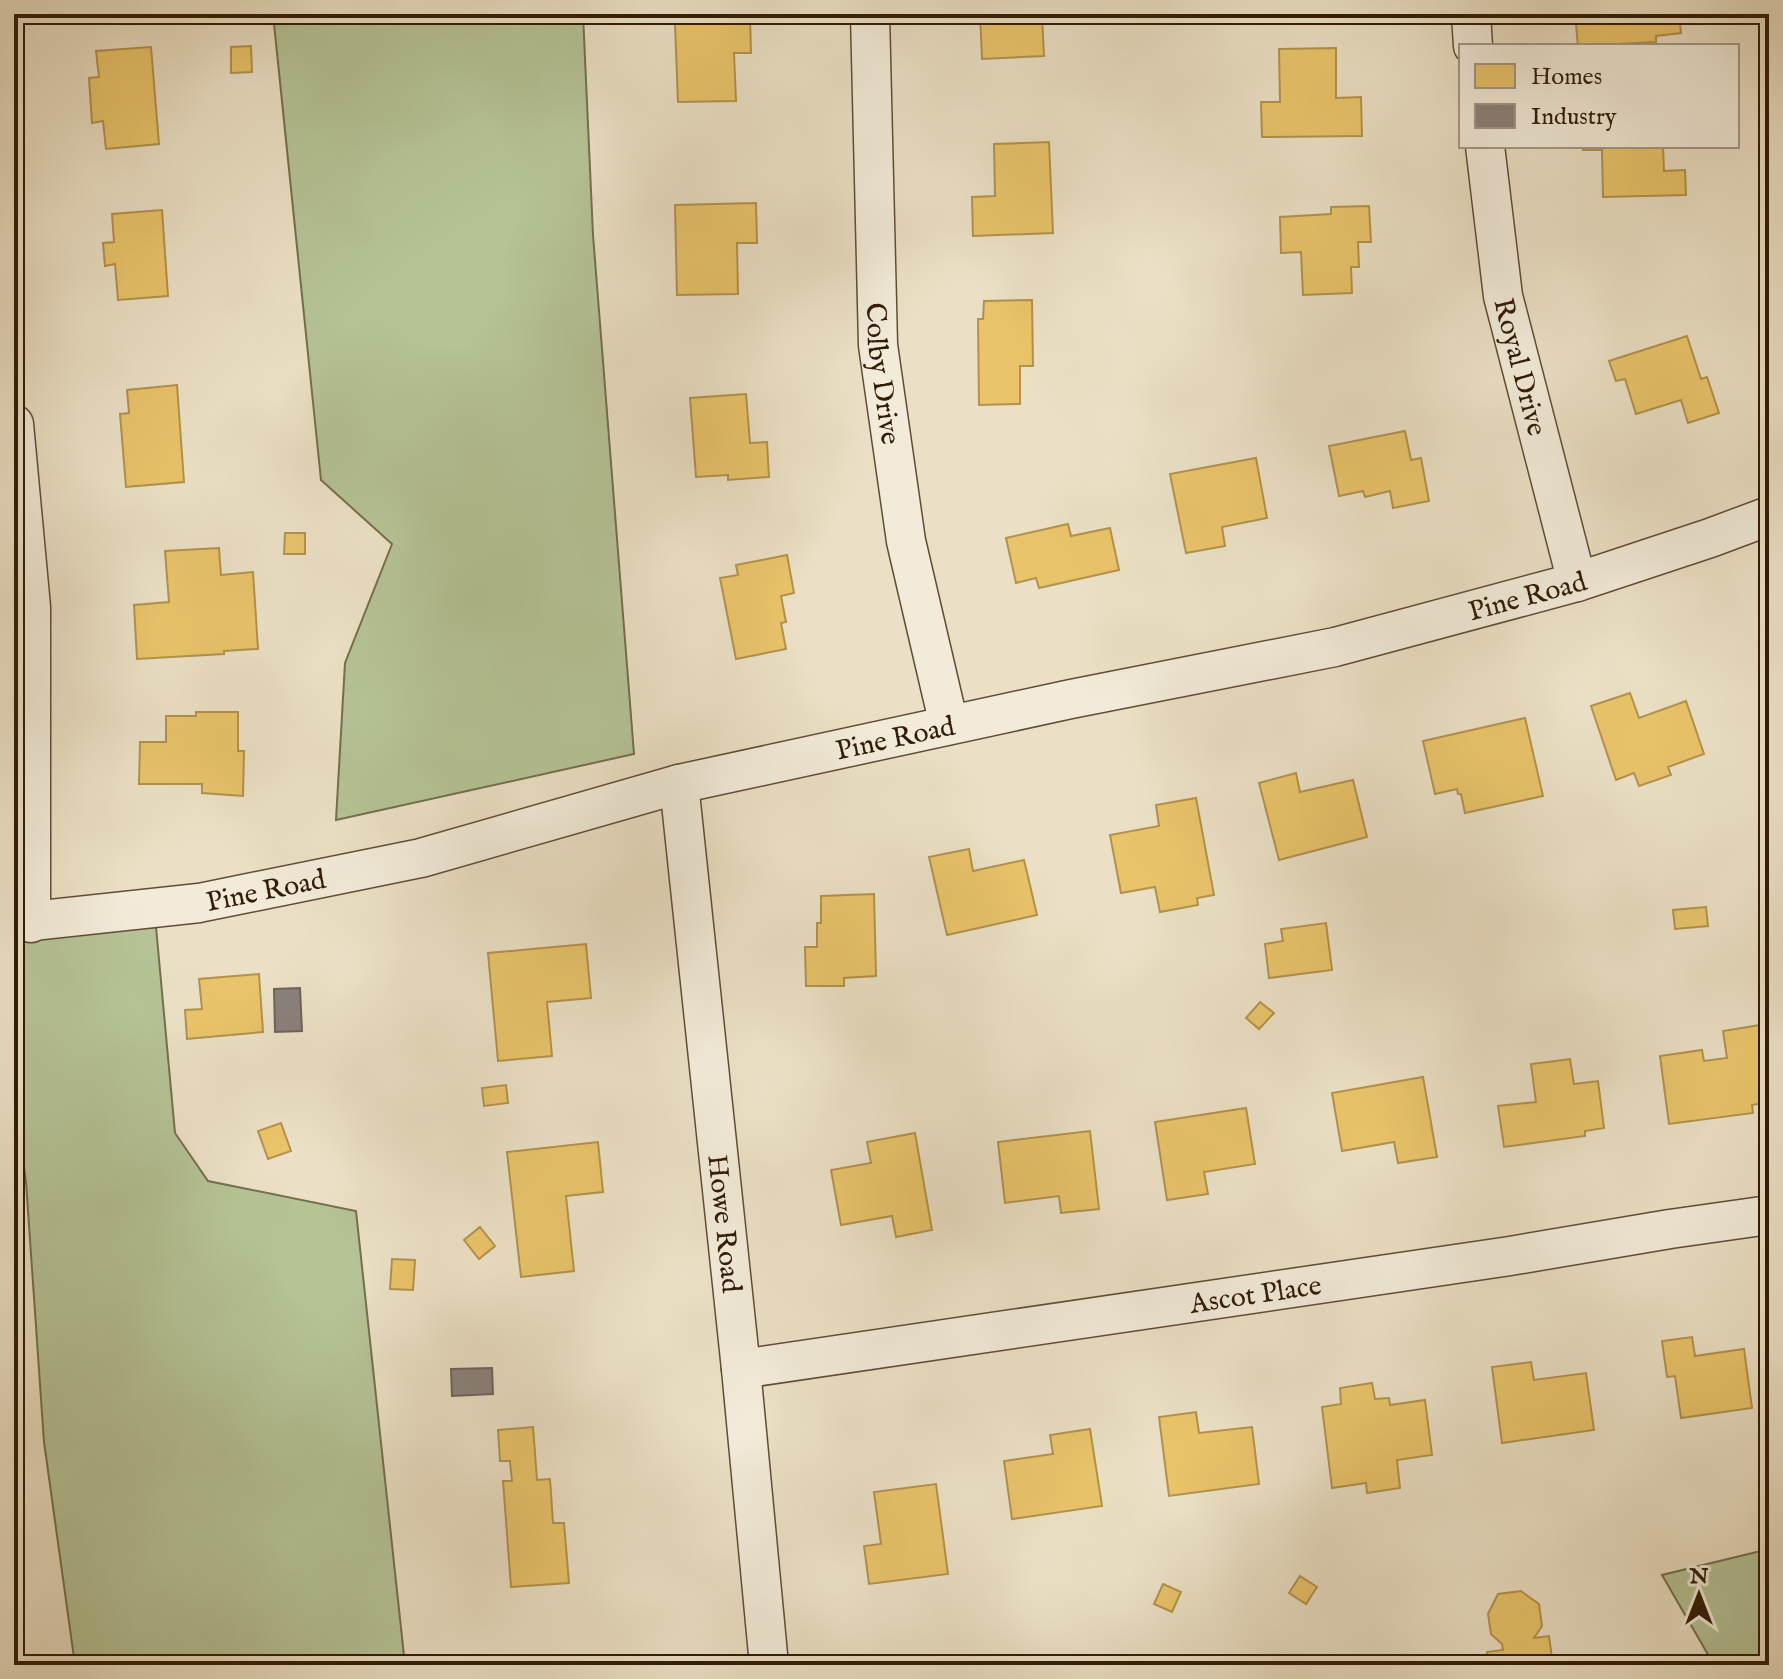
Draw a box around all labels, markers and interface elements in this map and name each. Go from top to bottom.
legend [1459,44,1739,148]
text: Homes [1531,62,1602,93]
text: Industry [1531,102,1617,133]
street label: Royal Drive [1484,295,1553,440]
street label: Colby Drive [857,302,907,447]
street label: Pine Road [1465,565,1592,630]
street label: Pine Road [833,710,958,770]
street label: Pine Road [203,863,329,921]
street label: Howe Road [698,1153,748,1295]
street label: Ascot Place [1187,1269,1324,1323]
north arrow [1659,1555,1739,1635]
text: N [1688,1563,1709,1591]

